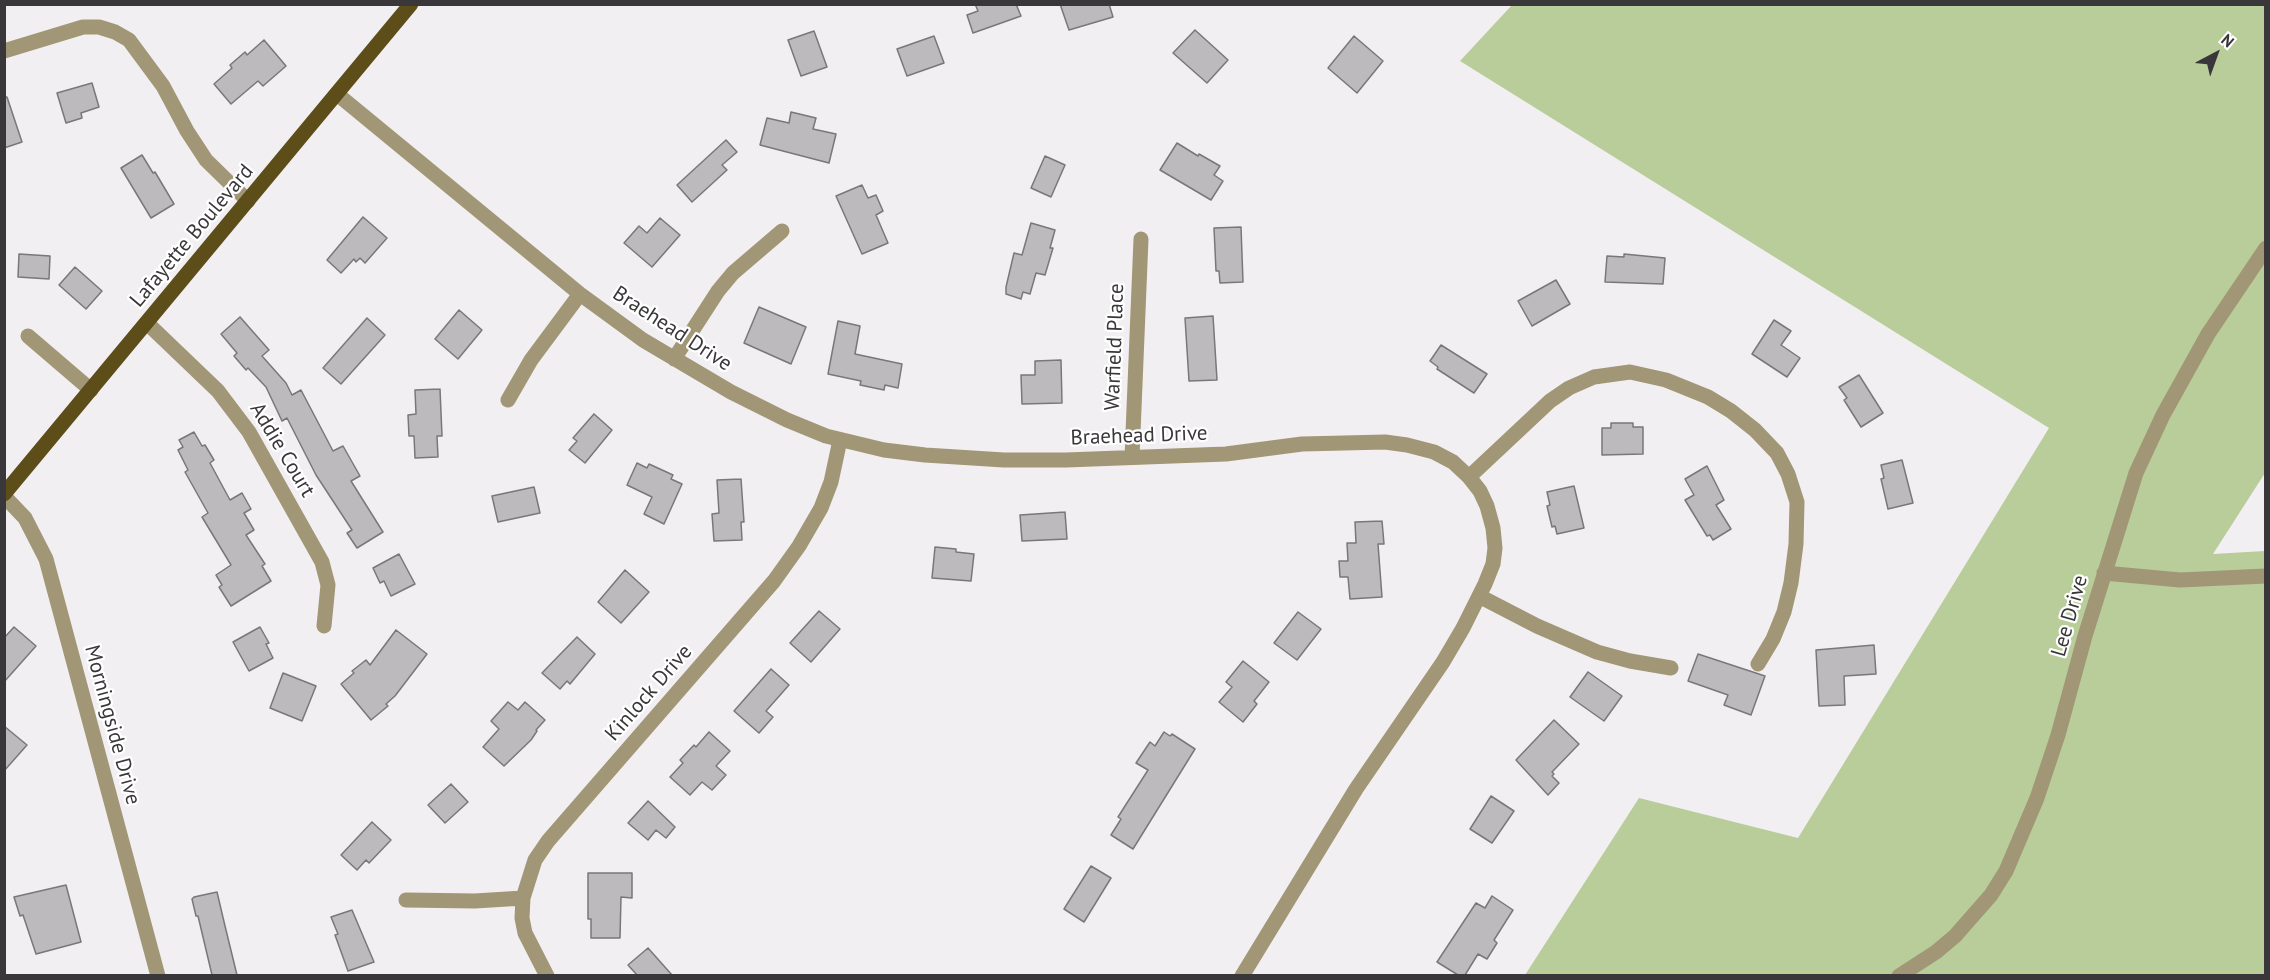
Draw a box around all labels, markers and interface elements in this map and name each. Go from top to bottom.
north arrow [2186,24,2246,84]
text: N [2217,29,2238,51]
street label: Lafayette Boulevard [125,159,259,313]
street label: Braehead Drive [608,281,736,377]
street label: Warfield Place [1100,283,1130,411]
street label: Addie Court [244,398,320,502]
street label: Braehead Drive [1070,421,1208,451]
street label: Lee Drive [2046,572,2094,660]
street label: Kinlock Drive [600,640,698,746]
street label: Morningside Drive [79,643,145,807]

